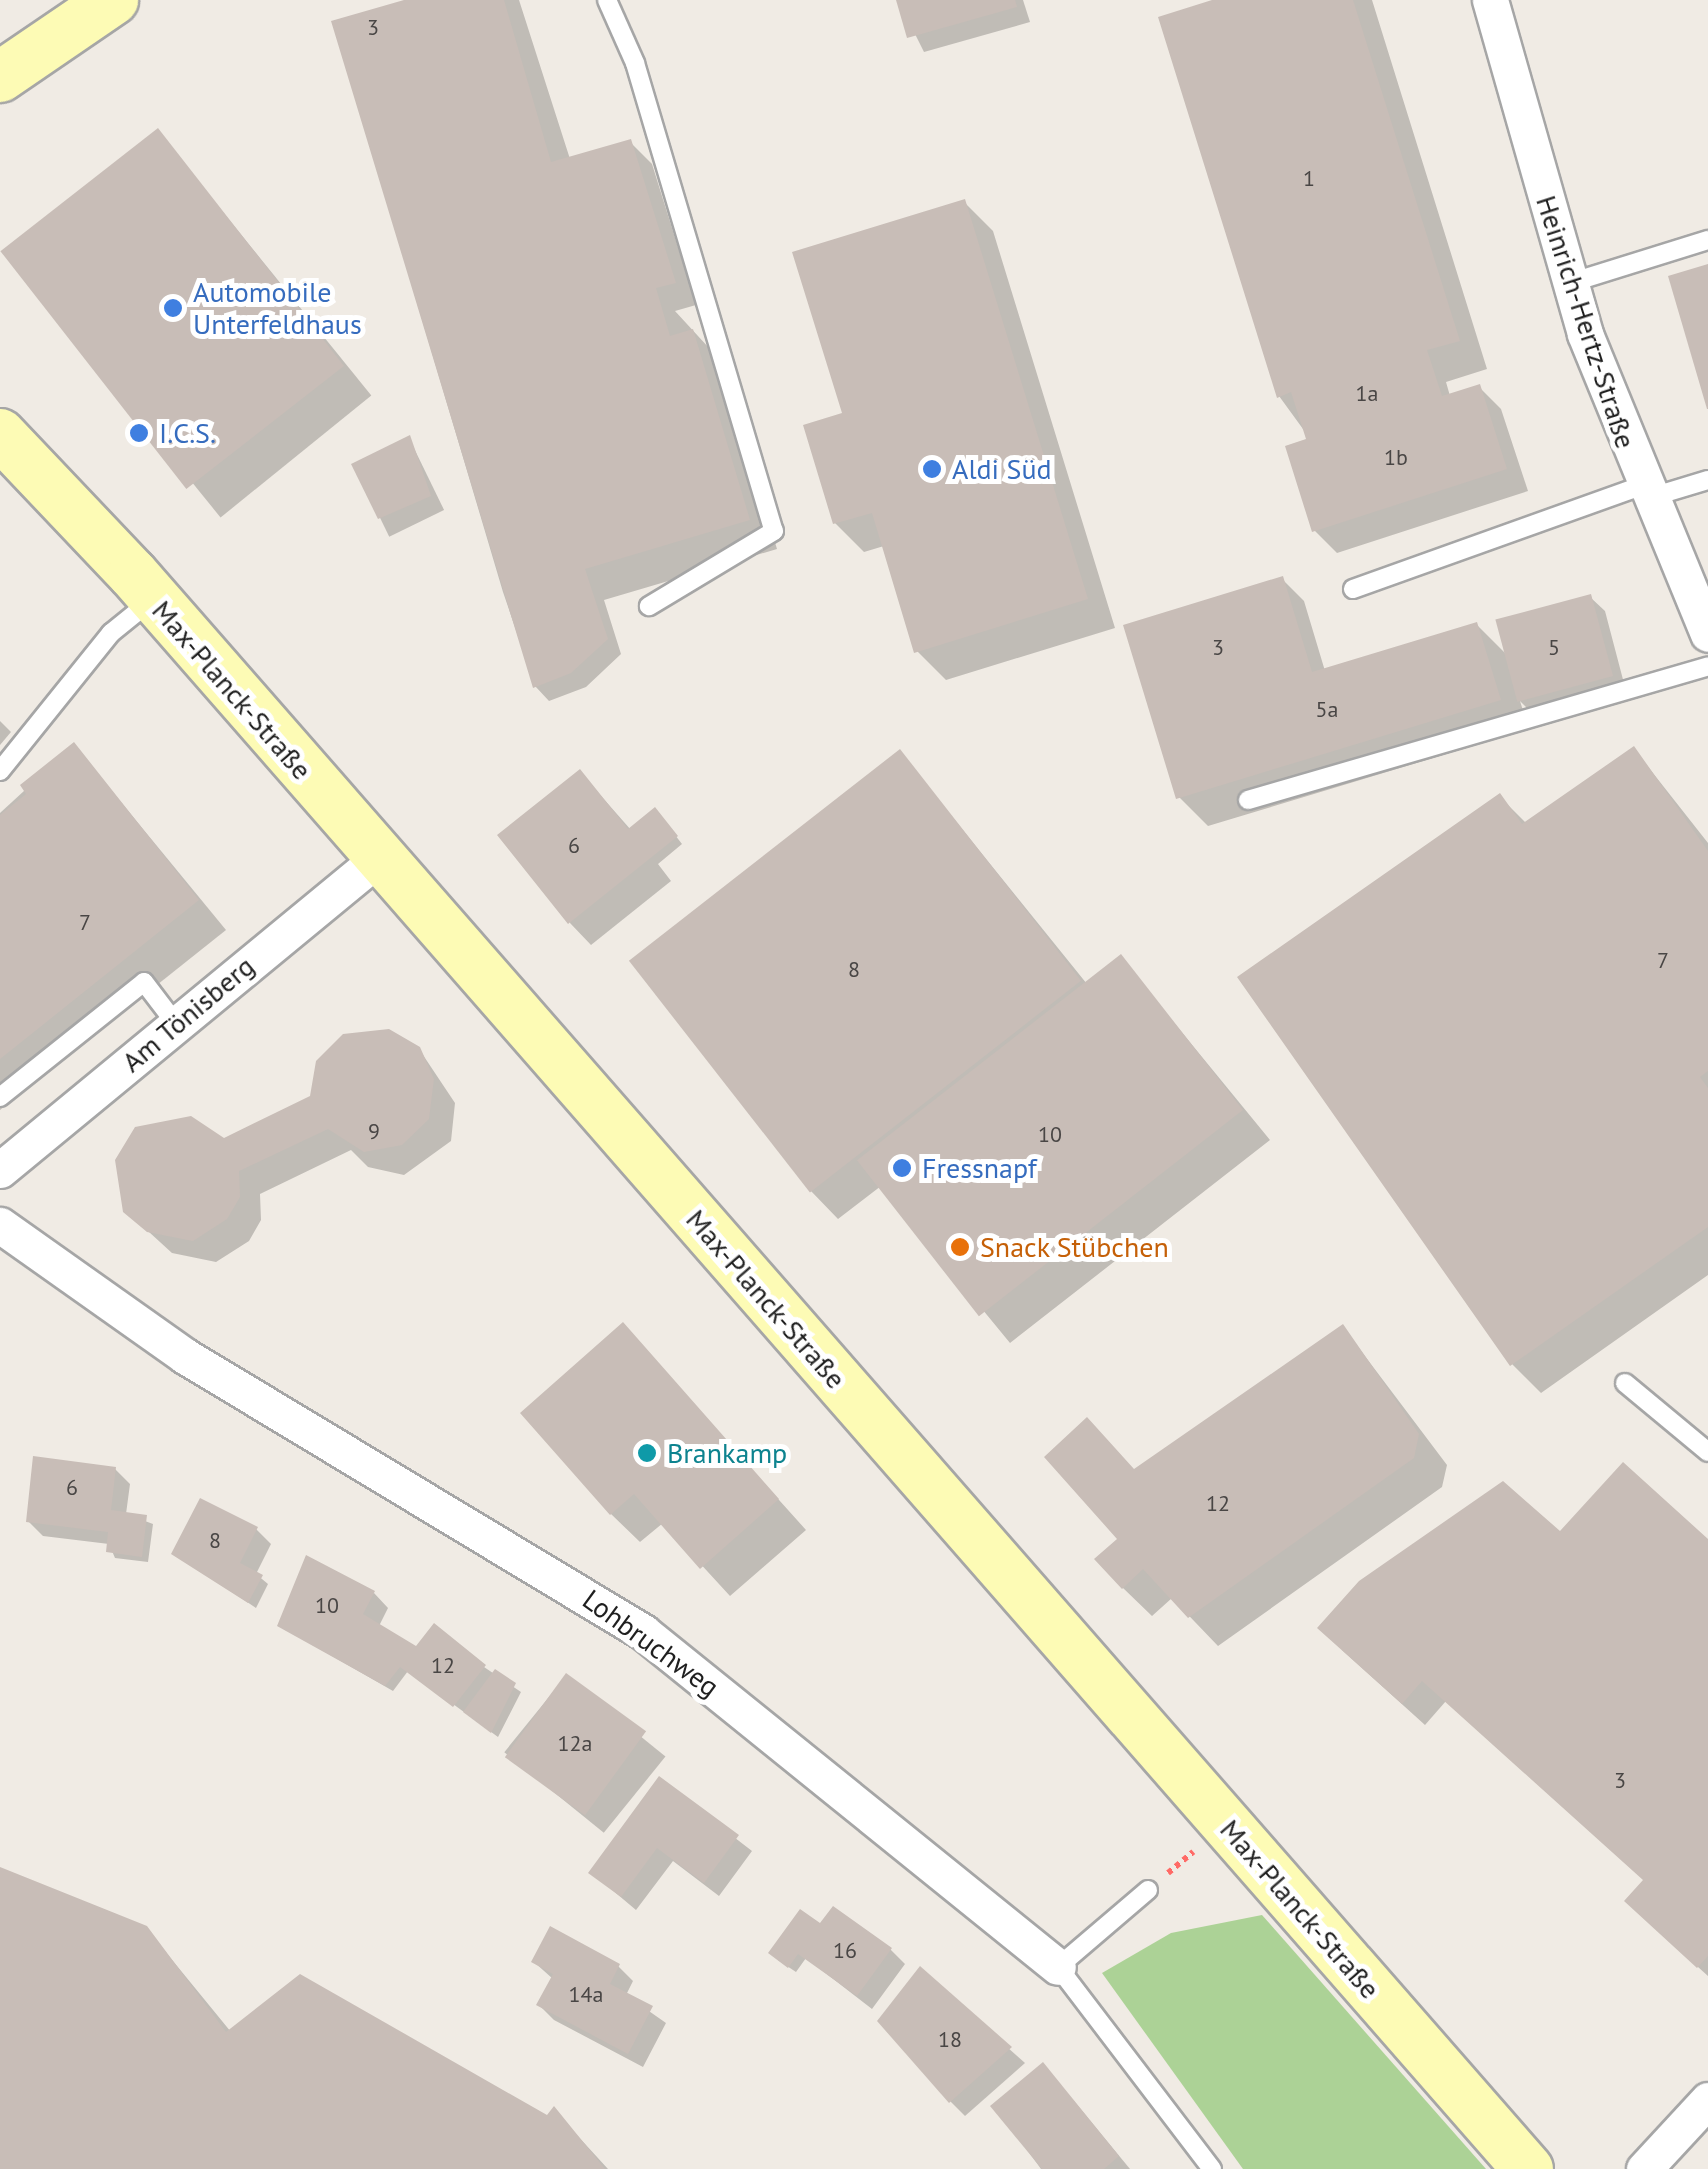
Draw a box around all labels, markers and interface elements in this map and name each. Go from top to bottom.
house number: 3 [367,15,379,41]
house number: 1 [1303,166,1315,192]
street label: Heinrich-Hertz-Straße [1529,191,1643,453]
place label: Automobile Unterfeldhaus [193,275,362,341]
marker: Automobile Unterfeldhaus [162,297,184,319]
house number: 1a [1356,381,1378,407]
place label: I.C.S. [159,416,216,450]
marker: I.C.S. [128,422,150,444]
house number: 1b [1384,445,1408,471]
place label: Aldi Süd [952,452,1052,486]
marker: Aldi Süd [921,458,943,480]
street label: Max-Planck-Straße [145,594,319,786]
house number: 3 [1212,635,1224,661]
house number: 5 [1548,635,1560,661]
house number: 5a [1316,697,1338,723]
house number: 6 [568,833,580,859]
house number: 7 [79,910,91,936]
house number: 7 [1657,948,1669,974]
street label: Am Tönisberg [115,949,261,1079]
house number: 8 [848,957,860,983]
house number: 9 [368,1119,380,1145]
house number: 10 [1038,1122,1062,1148]
place label: Fressnapf [922,1151,1037,1185]
marker: Fressnapf [891,1157,913,1179]
street label: Max-Planck-Straße [679,1203,853,1395]
place label: Snack Stübchen [980,1230,1170,1264]
marker: Snack Stübchen [949,1236,971,1258]
place label: Brankamp [667,1436,787,1470]
marker: Brankamp [636,1442,658,1464]
house number: 6 [66,1475,78,1501]
house number: 12 [1206,1491,1230,1517]
house number: 8 [209,1528,221,1554]
street label: Lohbruchweg [576,1582,726,1704]
house number: 10 [315,1593,339,1619]
house number: 12 [431,1653,455,1679]
house number: 12a [558,1731,592,1757]
house number: 3 [1614,1768,1626,1794]
street label: Max-Planck-Straße [1213,1813,1387,2005]
house number: 16 [833,1938,857,1964]
house number: 14a [569,1982,603,2008]
house number: 18 [938,2027,962,2053]

